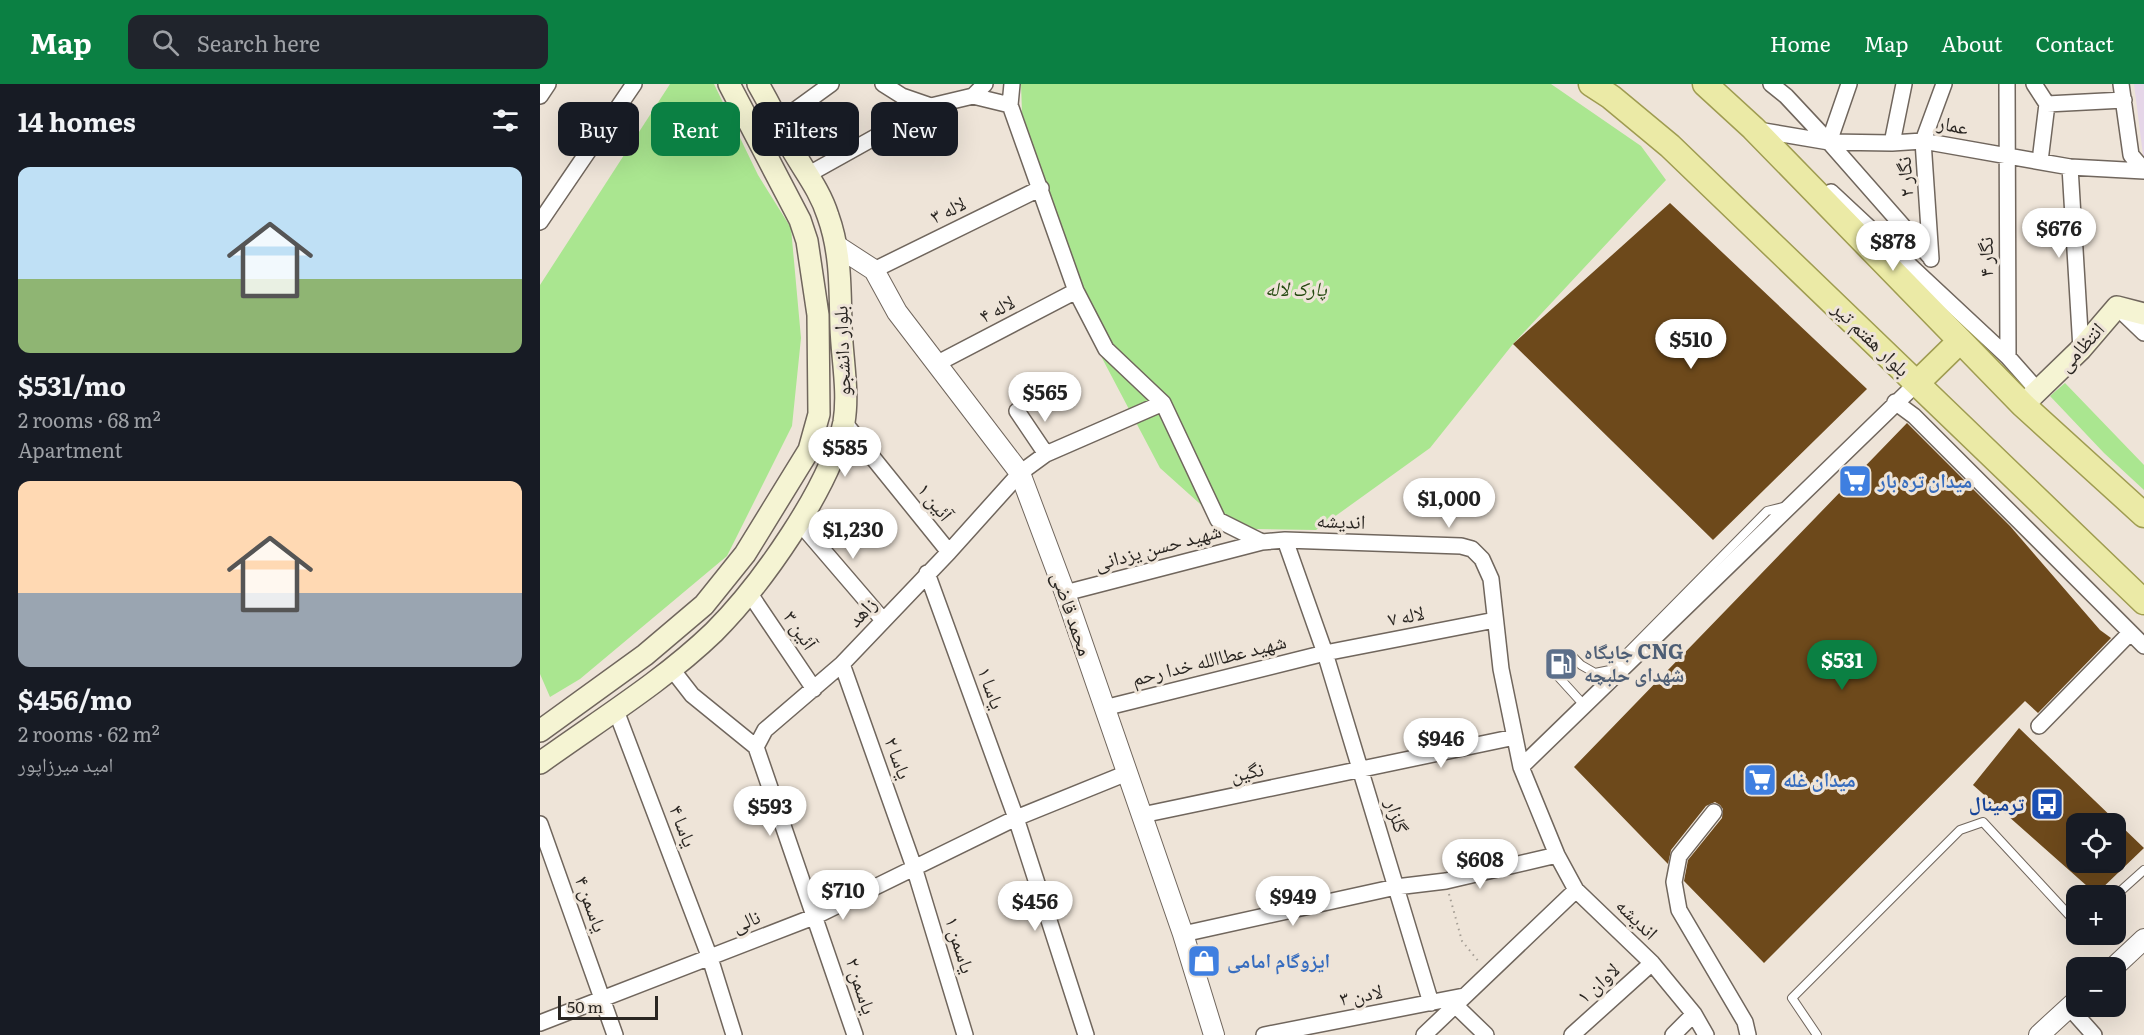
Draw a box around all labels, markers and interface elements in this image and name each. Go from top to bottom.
search box [128,15,548,69]
text: Map [30,21,92,63]
icon: search [149,26,182,59]
text: Search here [197,26,320,59]
text: Home [1770,27,1831,58]
text: Map [1864,27,1908,58]
text: About [1941,27,2003,58]
text: Contact [2036,27,2114,58]
text: 14 homes [18,101,136,140]
chip: Buy [558,102,639,156]
chip: Rent [651,102,740,156]
chip: Filters [752,102,859,156]
chip: New [871,102,958,156]
icon: filters [489,104,522,137]
street label: عمار [1934,105,1972,141]
street label: نگار ۲ [1887,156,1919,198]
street label: لاله ۳ [924,187,970,230]
icon: home [216,206,324,314]
pin: $676 [2023,208,2095,259]
text: $676 [2036,212,2082,242]
pin: $878 [1857,221,1929,272]
text: $878 [1870,225,1916,255]
street label: نگار ۴ [1969,237,1999,278]
park label: پارک لاله [1265,272,1327,302]
street label: لاله ۴ [973,285,1019,329]
street label: بلوار هفتم تیر [1825,292,1918,383]
street label: بلوار دانشجو [823,305,857,397]
street label: انتظامی [2049,314,2110,377]
pin: $510 [1655,319,1727,370]
text: $510 [1669,323,1713,353]
text: $531/mo [18,365,126,404]
pin: $565 [1009,372,1081,423]
text: $565 [1022,376,1068,406]
text: 2 rooms · 68 m² [18,404,161,434]
pin: $585 [809,427,881,478]
text: $585 [822,431,868,461]
text: Apartment [18,434,123,464]
supermarket icon: میدان تره بار [1837,463,1873,499]
place label: میدان تره بار [1877,464,1972,494]
street label: آئین ۱ [912,475,962,527]
pin: $1,000 [1400,478,1498,529]
text: $1,000 [1417,482,1481,512]
street label: اندیشه [1316,503,1366,535]
pin: $1,230 [804,509,902,560]
text: $1,230 [823,513,883,543]
street label: شهید حسن یزدانی [1091,514,1224,576]
icon: home [216,520,324,628]
street label: محمد قاضی [1046,567,1102,659]
street label: زاهد [839,589,882,633]
street label: لاله ۷ [1385,596,1426,632]
street label: آئین ۳ [777,603,826,655]
street label: شهید عطاالله خدا رحم [1128,624,1289,693]
place label: جایگاه CNG شهدای حلبچه [1584,635,1684,688]
pin: $531 [1806,640,1878,691]
text: $531 [1821,644,1863,674]
fuel station icon: جایگاه CNG شهدای حلبچه [1543,646,1579,682]
street label: یاسا ۱ [971,662,1014,713]
text: $456/mo [18,679,132,718]
text: 2 rooms · 62 m² [18,718,160,748]
pin: $946 [1405,718,1477,769]
text: $946 [1417,722,1465,752]
street label: یاسا ۲ [878,732,921,783]
text: امید میرزاپور [18,748,113,778]
street label: نگین [1227,752,1266,788]
supermarket icon: میدان غله [1742,762,1778,798]
place label: میدان غله [1783,763,1856,793]
pin: $593 [734,786,806,837]
bus stop icon: ترمینال [2029,786,2065,822]
place label: ترمینال [1969,787,2025,817]
text: $593 [747,790,793,820]
street label: گلزار [1379,794,1418,836]
street label: یاسا ۴ [663,800,707,851]
map controls [2066,813,2126,1017]
button: locate [2066,813,2126,873]
pin: $608 [1444,839,1516,890]
text: $608 [1456,843,1504,873]
pin: $710 [807,870,879,921]
street label: یاسمن ۴ [569,871,617,936]
text: $710 [821,874,865,904]
pin: $949 [1257,876,1329,927]
text: $949 [1270,880,1316,910]
pin: $456 [999,881,1071,932]
text: $456 [1012,885,1058,915]
button: + [2066,885,2126,945]
street label: اندیشه [1610,890,1666,945]
street label: نالی [726,900,764,938]
street label: یاسمن ۱ [939,912,985,977]
shop icon: ایزوگام امامی [1186,943,1222,979]
place label: ایزوگام امامی [1227,944,1330,975]
street label: یاسمن ۲ [840,953,886,1018]
street label: لاوان ۱ [1568,954,1625,1009]
button: − [2066,957,2126,1017]
street label: لادن ۳ [1336,974,1385,1012]
scale bar [558,993,658,1020]
text: 50 m [567,994,603,1018]

